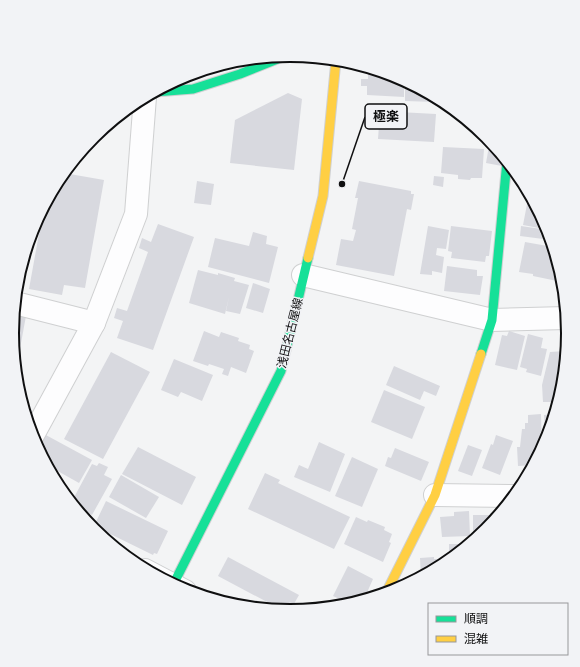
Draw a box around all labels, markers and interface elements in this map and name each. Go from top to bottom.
callout: 極楽 [365,104,407,129]
text: 極楽 [373,108,399,124]
street label: 浅田名古屋線 [274,296,306,370]
legend [428,603,568,655]
text: 順調 [464,611,488,626]
text: 混雑 [464,631,488,646]

